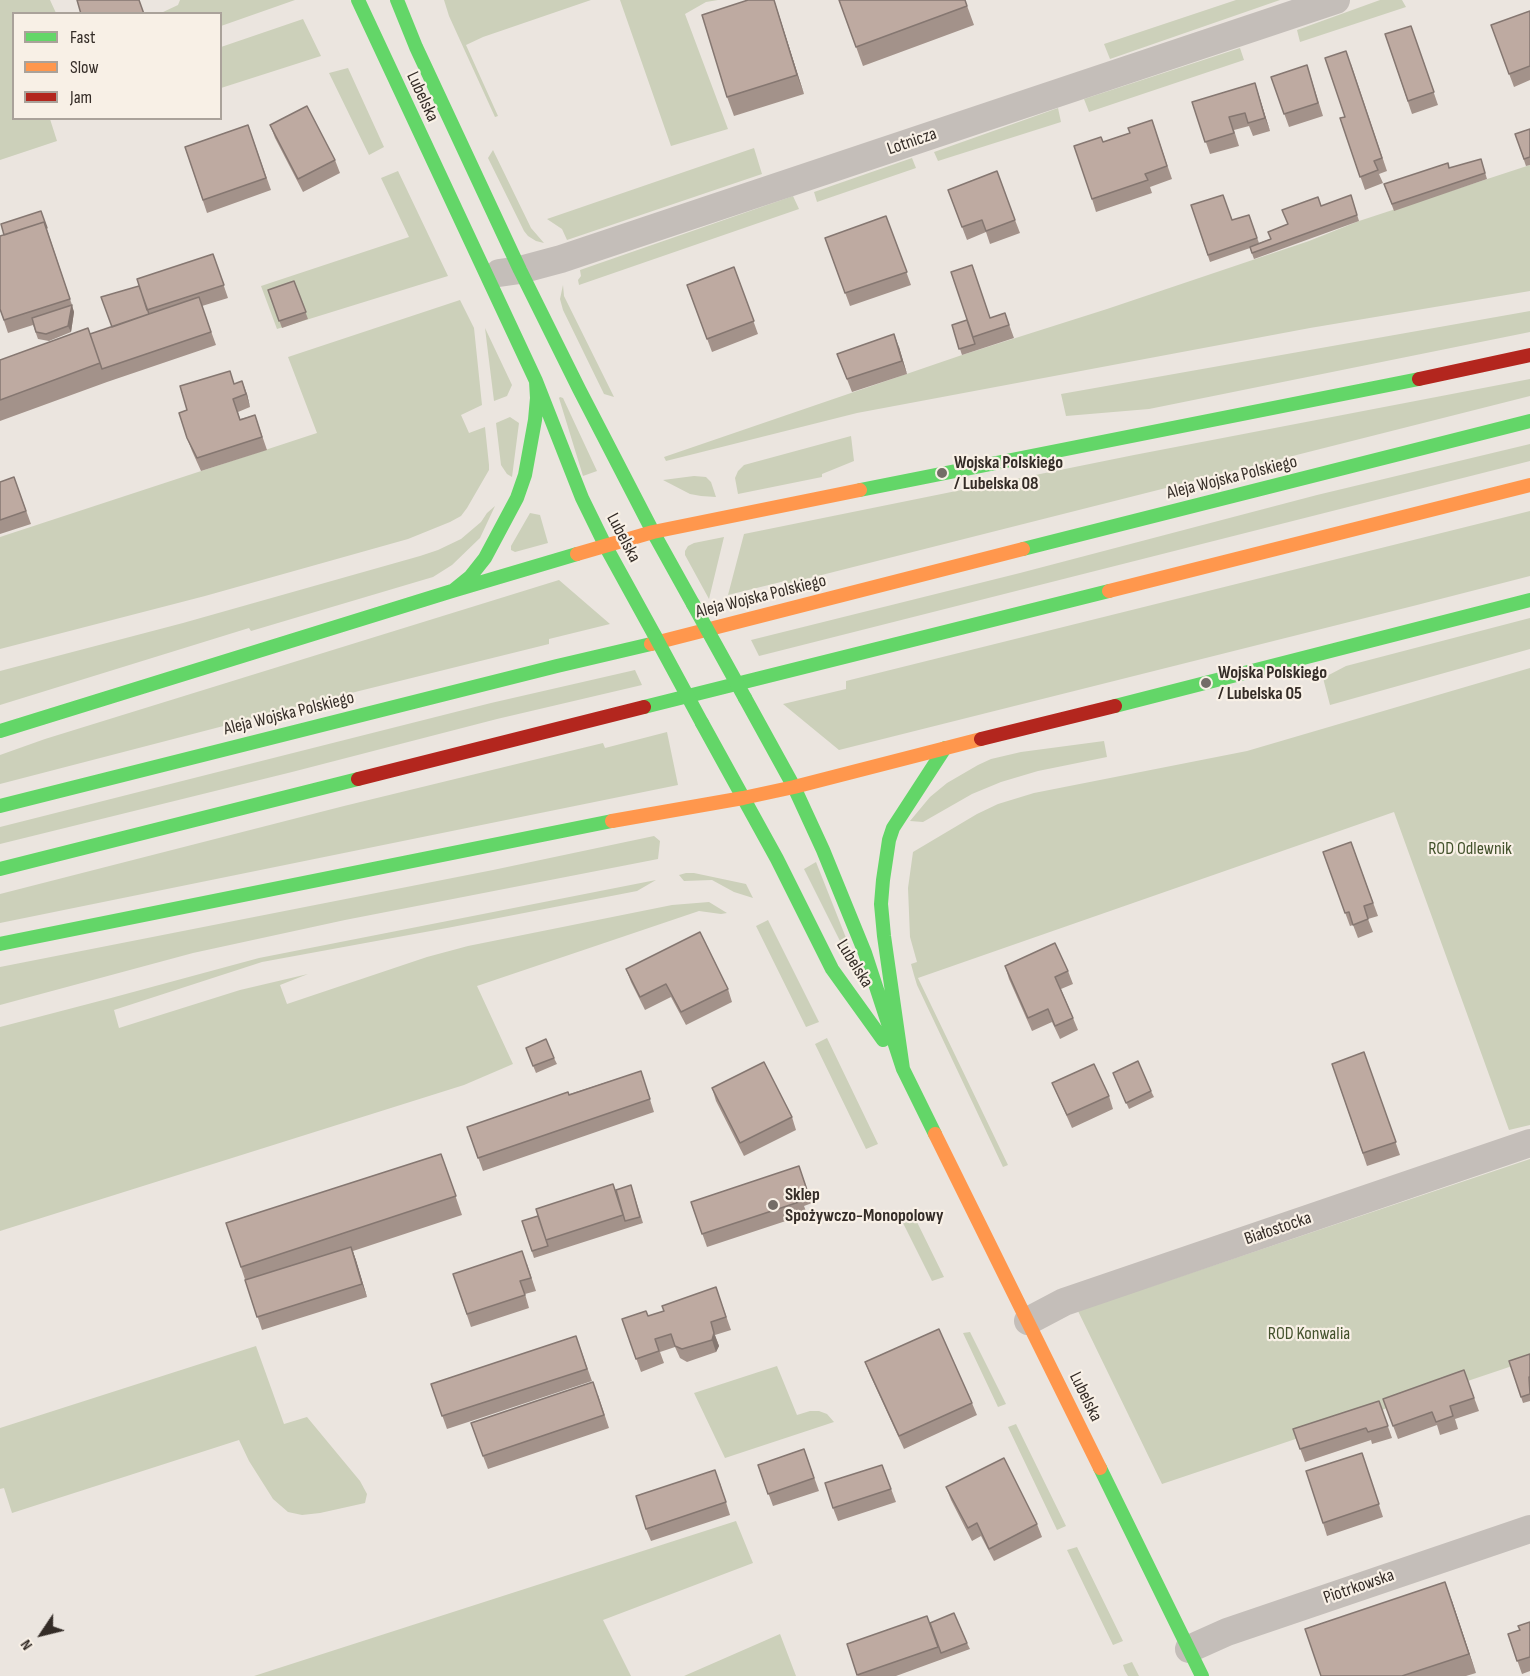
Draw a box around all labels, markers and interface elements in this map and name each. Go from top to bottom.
legend [12,12,222,120]
text: Fast [70,27,95,48]
text: Slow [70,57,99,78]
street label: Lubelska [401,69,443,125]
text: Jam [70,87,92,108]
street label: Lotnicza [884,123,940,161]
street label: Aleja Wojska Polskiego [1165,451,1299,505]
place label: Wojska Polskiego / Lubelska 08 [954,452,1063,494]
marker: Wojska Polskiego / Lubelska 08 [935,466,949,480]
street label: Lubelska [601,510,645,566]
street label: Aleja Wojska Polskiego [694,570,828,624]
place label: Wojska Polskiego / Lubelska 05 [1218,662,1327,704]
marker: Wojska Polskiego / Lubelska 05 [1199,676,1213,690]
street label: Aleja Wojska Polskiego [222,687,356,741]
park label: ROD Odlewnik [1428,838,1512,860]
street label: Lubelska [831,936,877,992]
place label: Sklep Spożywczo-Monopolowy [785,1184,944,1226]
marker: Sklep Spożywczo-Monopolowy [766,1198,780,1212]
street label: Białostocka [1242,1207,1314,1251]
park label: ROD Konwalia [1268,1323,1350,1345]
street label: Lubelska [1064,1369,1106,1425]
street label: Piotrkowska [1321,1565,1397,1609]
north arrow [12,1604,72,1664]
text: N [17,1636,37,1654]

